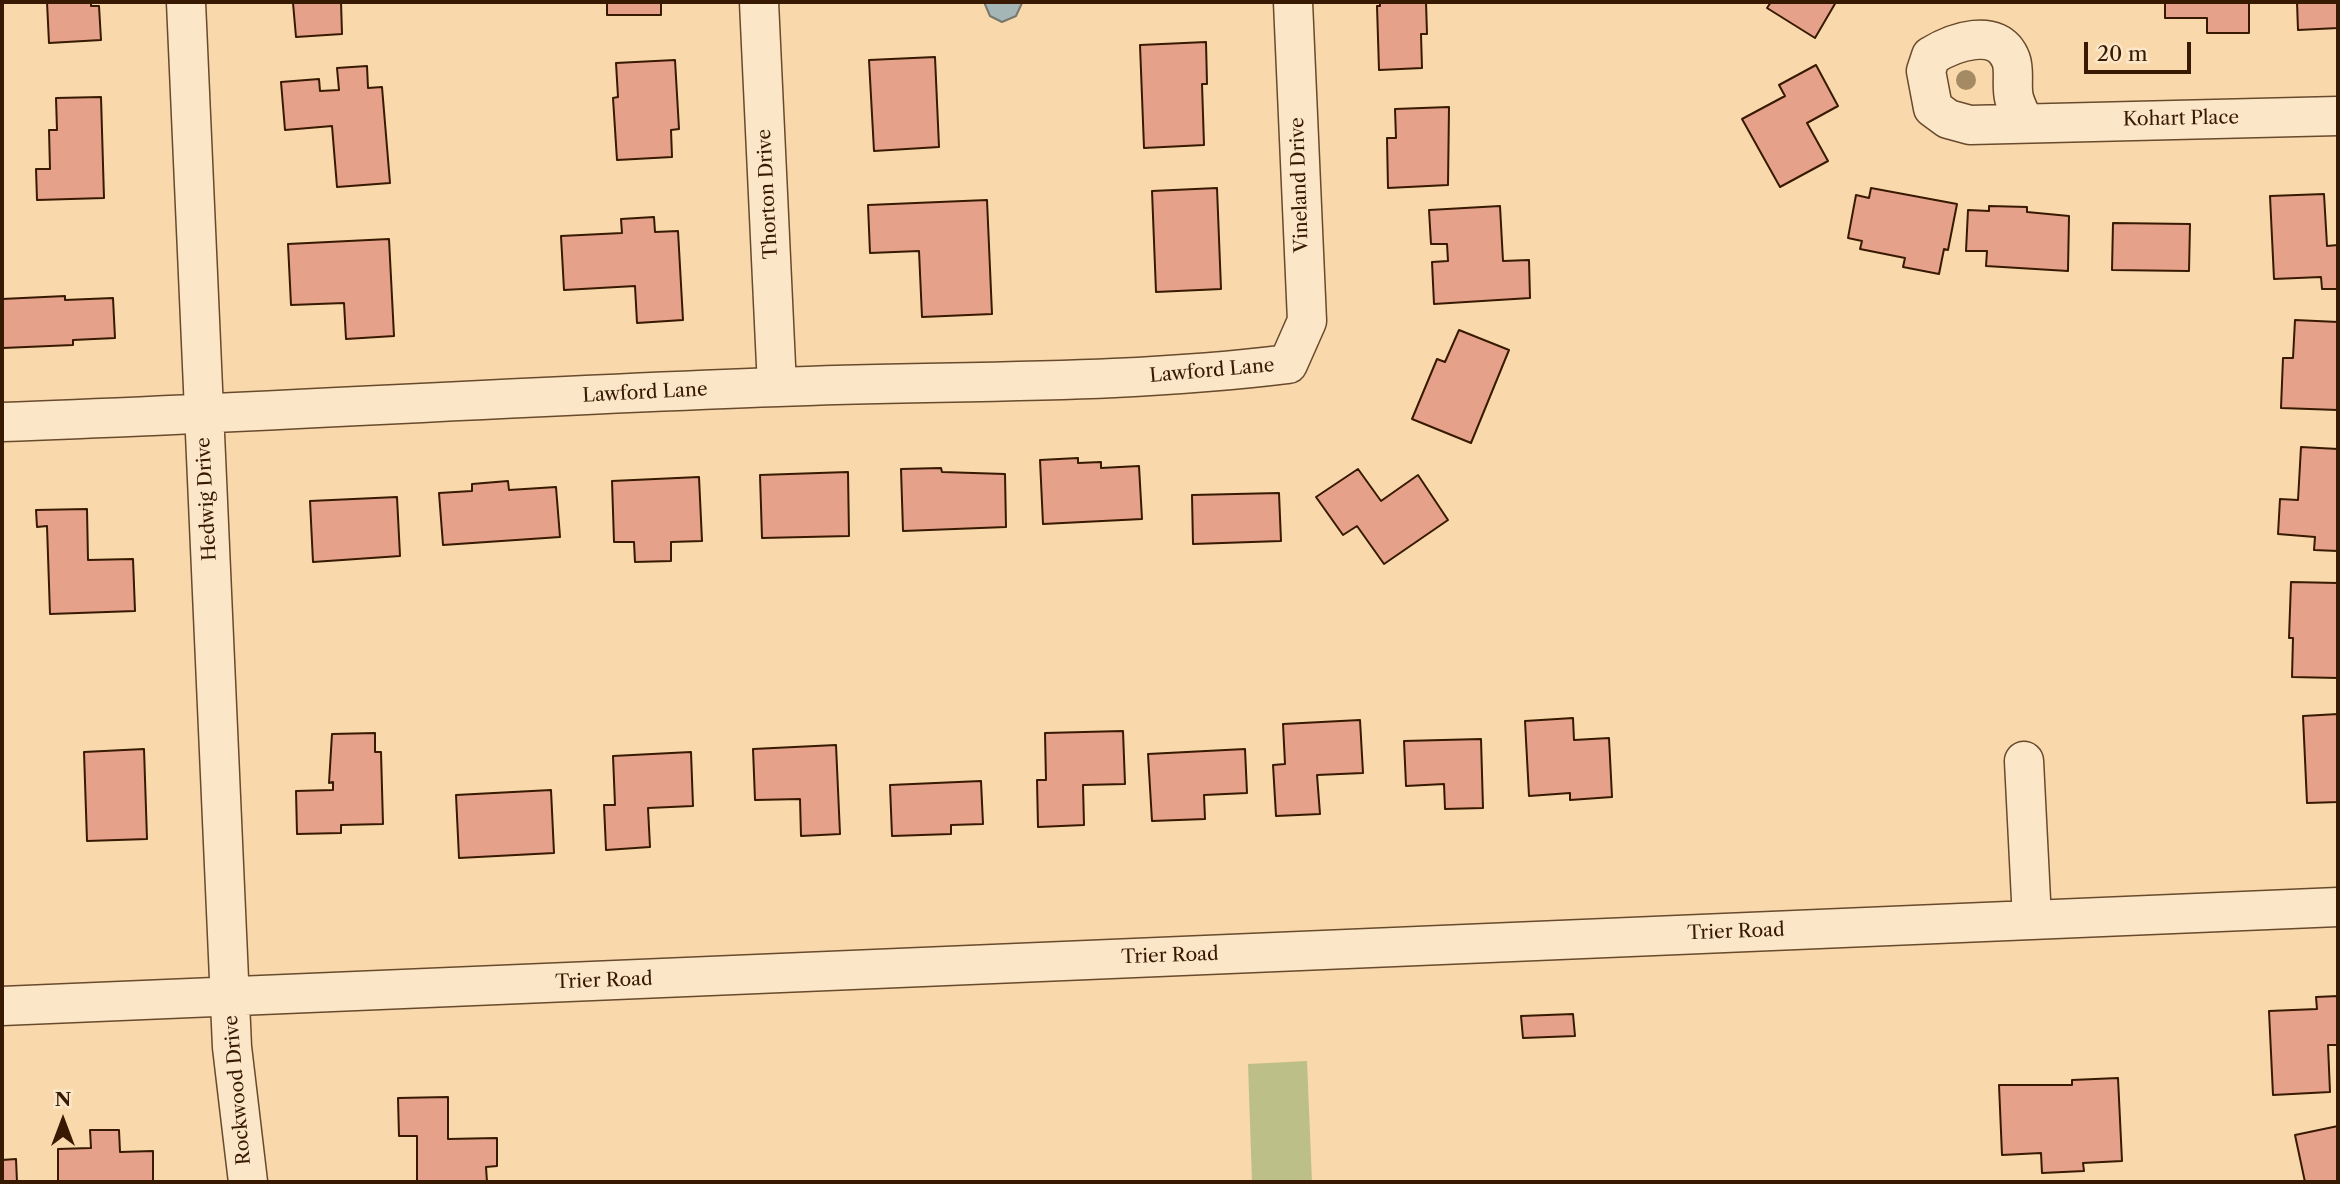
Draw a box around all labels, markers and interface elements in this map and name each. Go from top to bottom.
scale bar [2088,28,2195,72]
text: 20 m [2097,41,2148,66]
street label: Kohart Place [2123,107,2239,131]
street label: Vineland Drive [1286,117,1314,253]
street label: Thorton Drive [753,128,783,260]
street label: Lawford Lane [1149,354,1275,388]
street label: Lawford Lane [582,378,708,408]
street label: Hedwig Drive [192,437,222,561]
street label: Trier Road [1687,919,1785,945]
street label: Trier Road [1121,943,1219,969]
street label: Trier Road [555,968,653,994]
street label: Rockwood Drive [220,1014,256,1166]
north arrow [28,1086,98,1156]
text: N [55,1088,71,1111]

